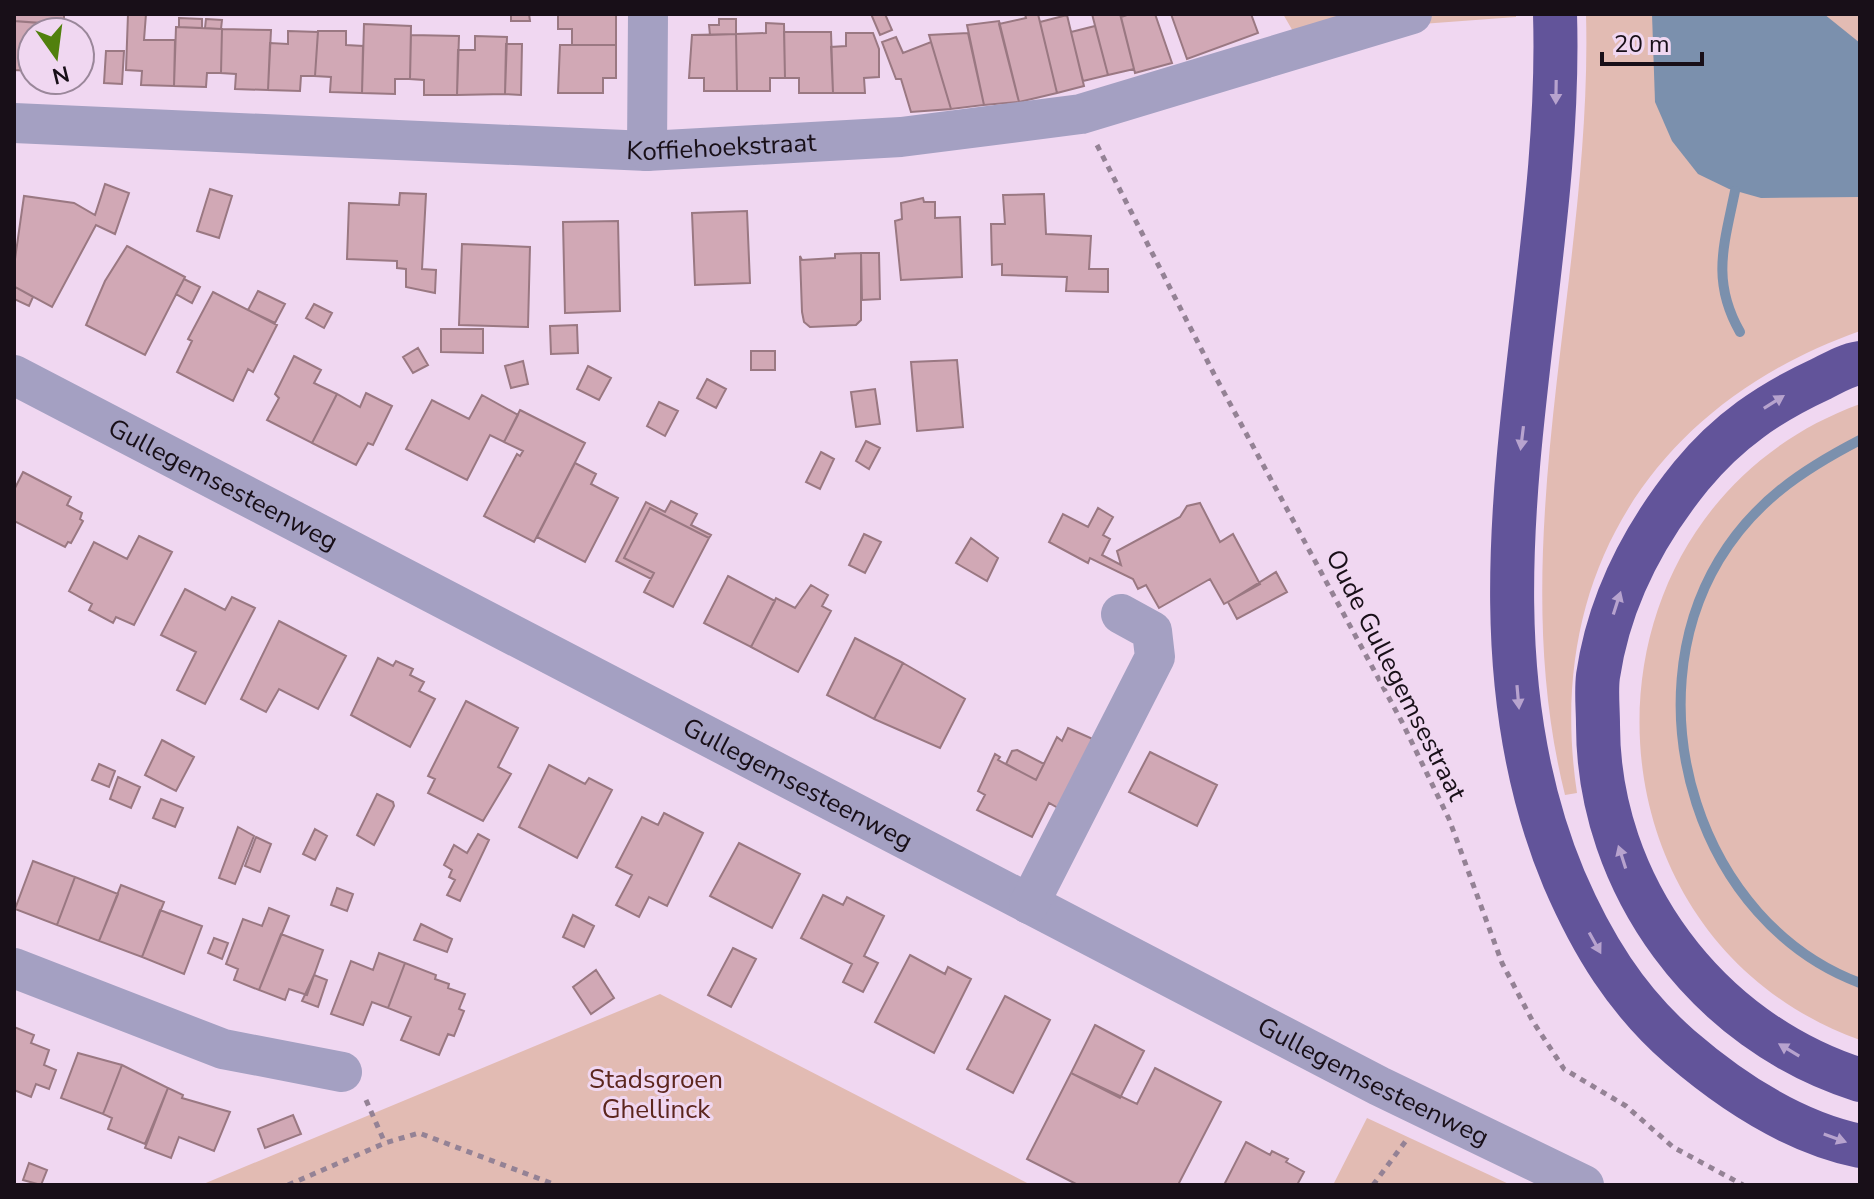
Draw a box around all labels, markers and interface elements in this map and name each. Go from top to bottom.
north arrow [16,16,96,96]
scale bar [1602,16,1702,66]
text: 20 m [1614,28,1670,60]
text: N [49,58,72,91]
one-way arrow [1549,80,1562,105]
street label: Koffiehoekstraat [626,124,818,169]
one-way arrow [1764,395,1785,410]
street label: Gullegemsesteenweg [102,410,344,558]
one-way arrow [1515,426,1528,451]
street label: Oude Gullegemsestraat [1317,543,1475,807]
one-way arrow [1612,590,1624,614]
one-way arrow [1512,685,1525,710]
street label: Gullegemsesteenweg [677,709,919,858]
one-way arrow [1615,845,1628,869]
one-way arrow [1588,932,1602,955]
street label: Gullegemsesteenweg [1252,1008,1495,1154]
one-way arrow [1778,1043,1800,1057]
park label: Stadsgroen Ghellinck [589,1062,723,1127]
one-way arrow [1823,1132,1847,1145]

